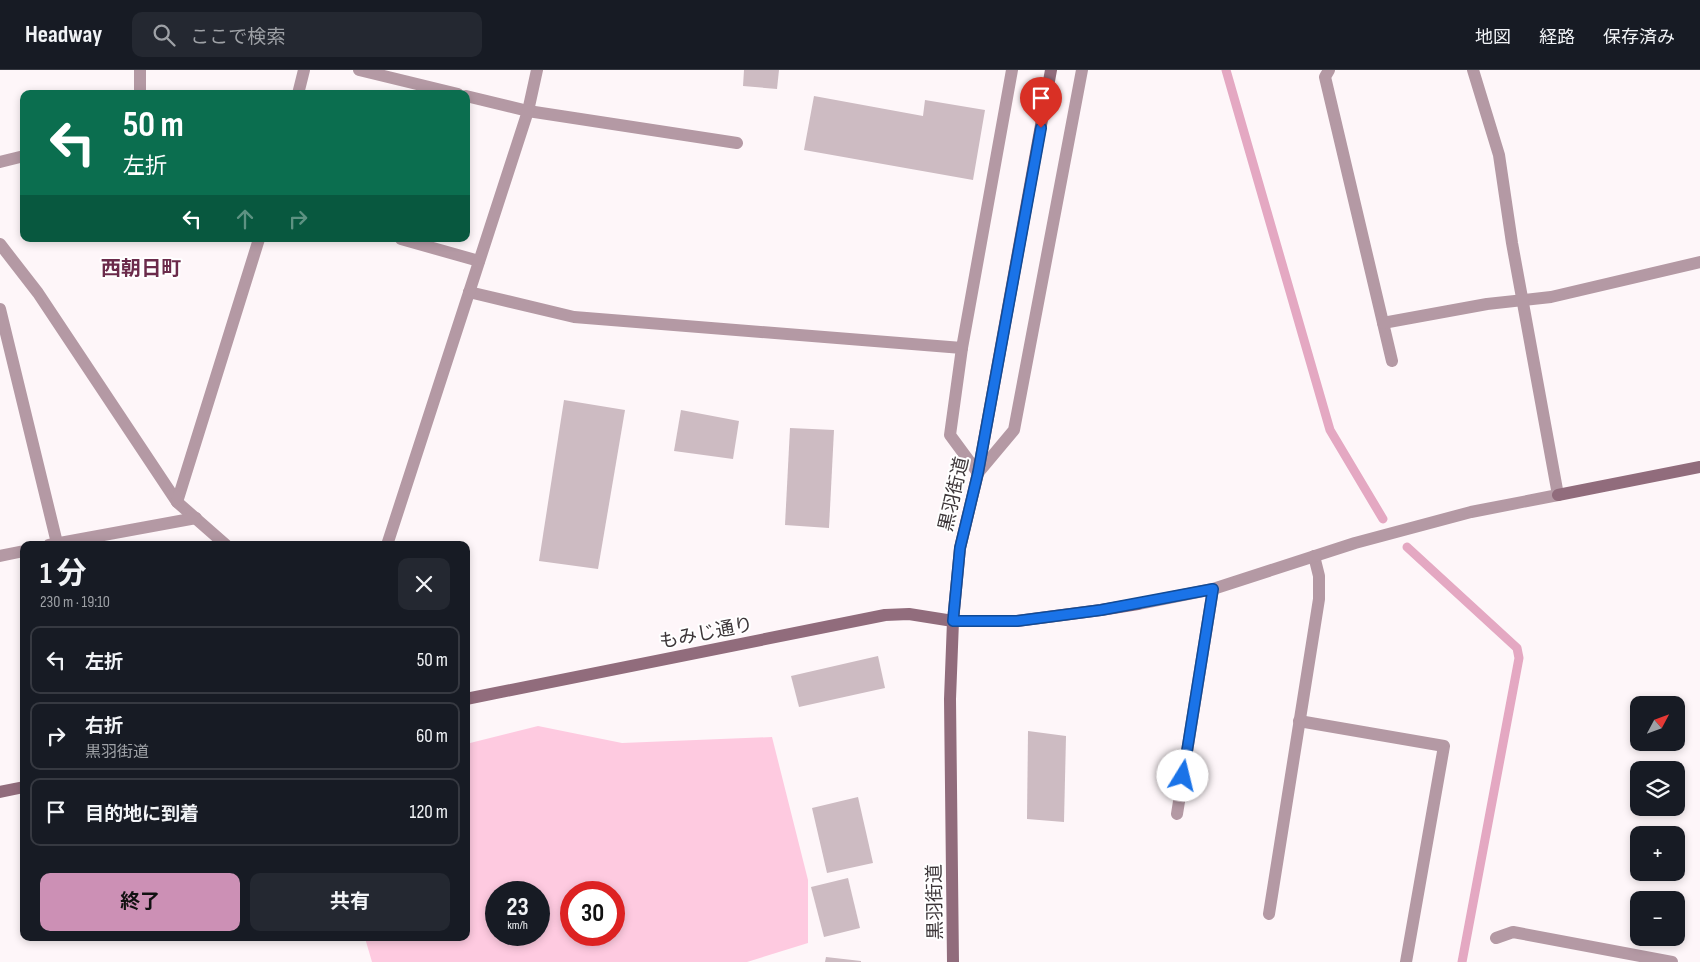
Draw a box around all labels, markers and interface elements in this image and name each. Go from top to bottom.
search box [132,12,482,57]
text: Headway [25,20,102,49]
icon: search [150,21,178,49]
text: ここで検索 [190,26,285,49]
text: 地図 [1475,27,1511,48]
text: 経路 [1539,27,1575,48]
text: 保存済み [1603,27,1675,48]
pin [1020,77,1062,128]
icon: arrive [1027,84,1055,112]
text: 50 m [123,104,184,147]
icon: left [40,110,105,175]
text: 左折 [123,153,167,180]
icon: left [178,205,206,233]
icon: ahead [231,205,259,233]
icon: right [284,205,312,233]
district label: 西朝日町 [101,257,181,281]
street label: 黒羽街道 [935,455,974,534]
text: 1 分 [40,556,86,592]
button: close [398,558,450,610]
text: 230 m · 19:10 [40,593,110,612]
street label: もみじ通り [657,613,755,654]
icon: left [42,646,70,674]
text: 50 m [417,649,448,672]
text: 左折 [85,651,123,674]
north arrow [1630,696,1685,751]
map controls [1630,696,1685,946]
text: 右折 [85,715,123,738]
icon: right [42,722,70,750]
text: 60 m [416,725,448,748]
text: 黒羽街道 [85,743,149,762]
position arrow [1156,749,1208,801]
button: layers [1630,761,1685,816]
icon: arrive [42,798,70,826]
text: 120 m [410,801,448,824]
text: 目的地に到着 [85,803,199,826]
button: + [1630,826,1685,881]
street label: 黒羽街道 [923,864,948,940]
button: 終了 [40,873,240,931]
button: 共有 [250,873,450,931]
speed limit sign: 30 [560,881,625,946]
button: − [1630,891,1685,946]
text: 23 [506,892,529,923]
text: km/h [507,918,528,933]

